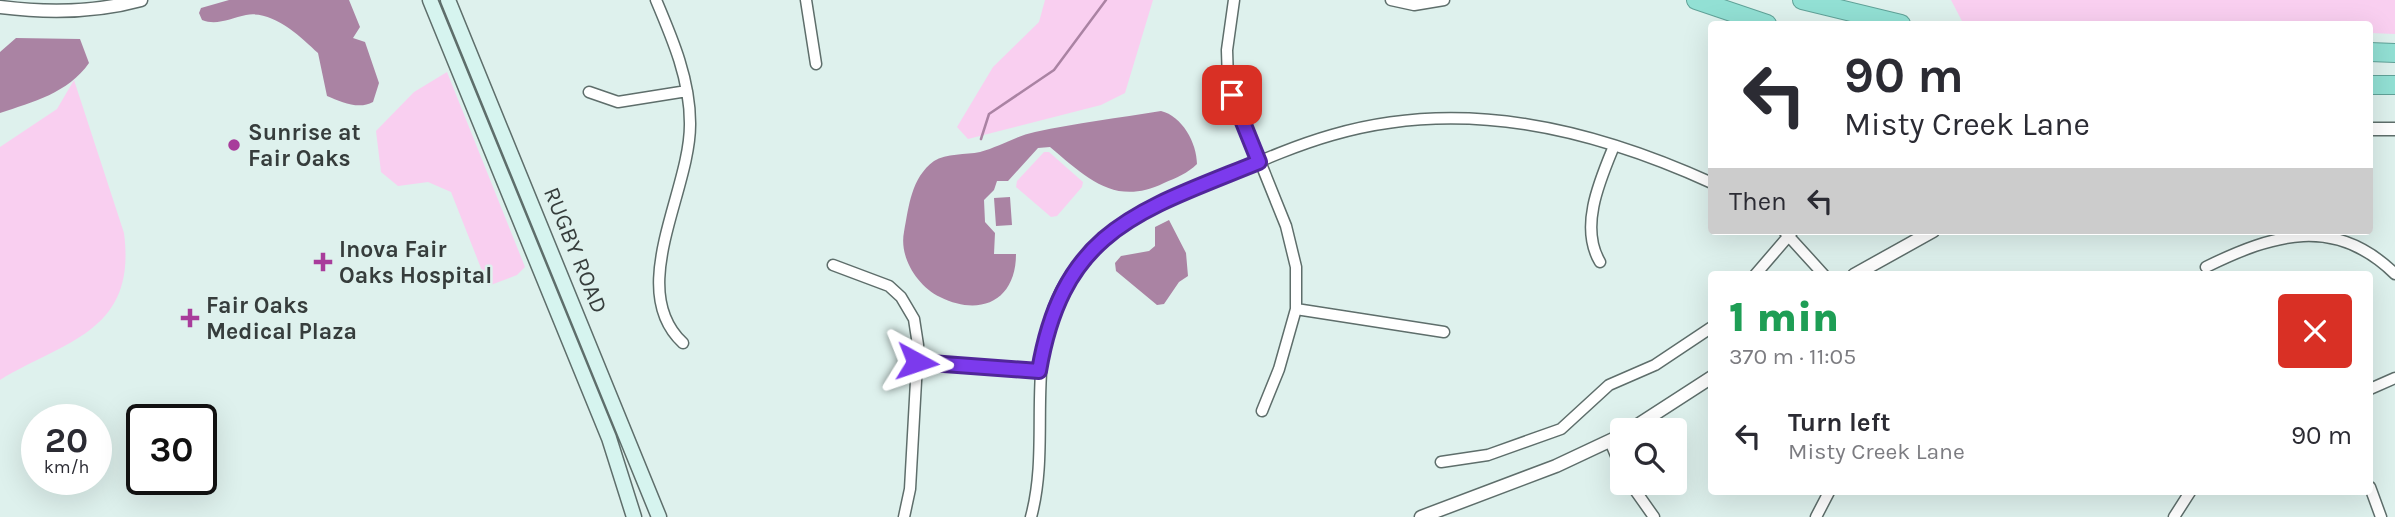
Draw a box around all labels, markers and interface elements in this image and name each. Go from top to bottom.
text: 90 m [1844,47,1964,104]
icon: left [1729,49,1820,140]
pin [1202,65,1262,125]
icon: arrive [1213,76,1251,114]
text: Misty Creek Lane [1844,106,2090,143]
place label: Sunrise at Fair Oaks [248,119,361,172]
marker: Sunrise at Fair Oaks [226,137,242,153]
icon: left [1801,182,1839,220]
street label: RUGBY ROAD [538,183,613,317]
text: Then [1729,186,1787,217]
place label: Inova Fair Oaks Hospital [339,236,492,289]
marker: Inova Fair Oaks Hospital [313,252,333,272]
place label: Fair Oaks Medical Plaza [206,292,357,345]
text: 1 min [1729,292,1839,342]
button: close [2278,294,2352,368]
marker: Fair Oaks Medical Plaza [180,308,200,328]
position arrow [880,325,954,399]
text: 370 m · 11:05 [1729,343,1856,370]
speed limit sign: 30 [126,404,217,495]
text: Turn left [1788,407,1890,438]
icon: left [1729,417,1767,455]
map controls [1610,418,1687,495]
button: search [1610,418,1687,495]
text: 20 [45,420,88,461]
text: 90 m [2291,420,2352,451]
text: Misty Creek Lane [1788,438,1965,465]
text: km/h [44,456,89,478]

